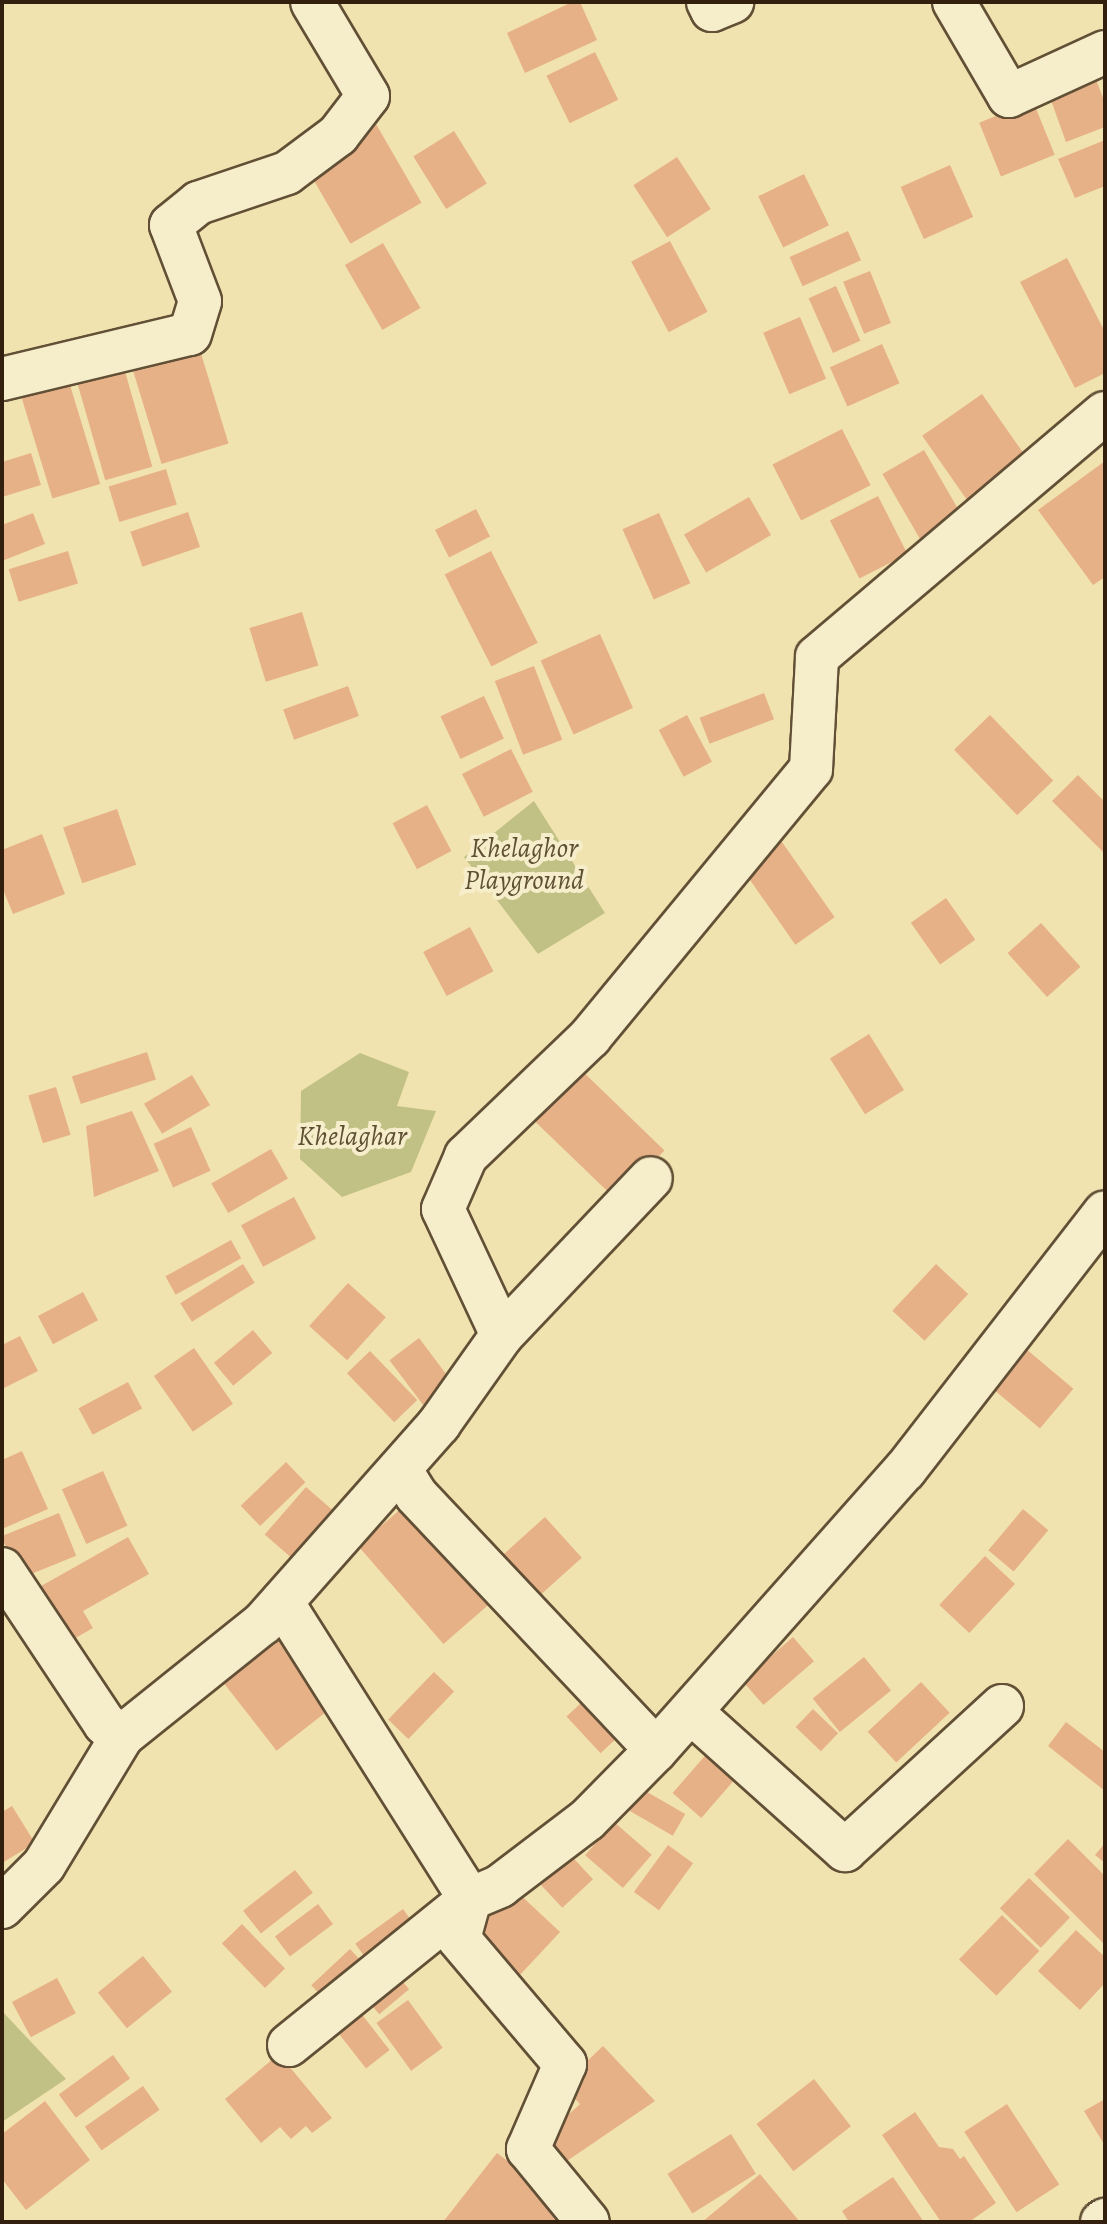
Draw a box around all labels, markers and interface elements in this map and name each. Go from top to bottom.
park label: Khelaghor Playground [464,831,584,897]
park label: Khelaghar [297,1119,407,1153]

